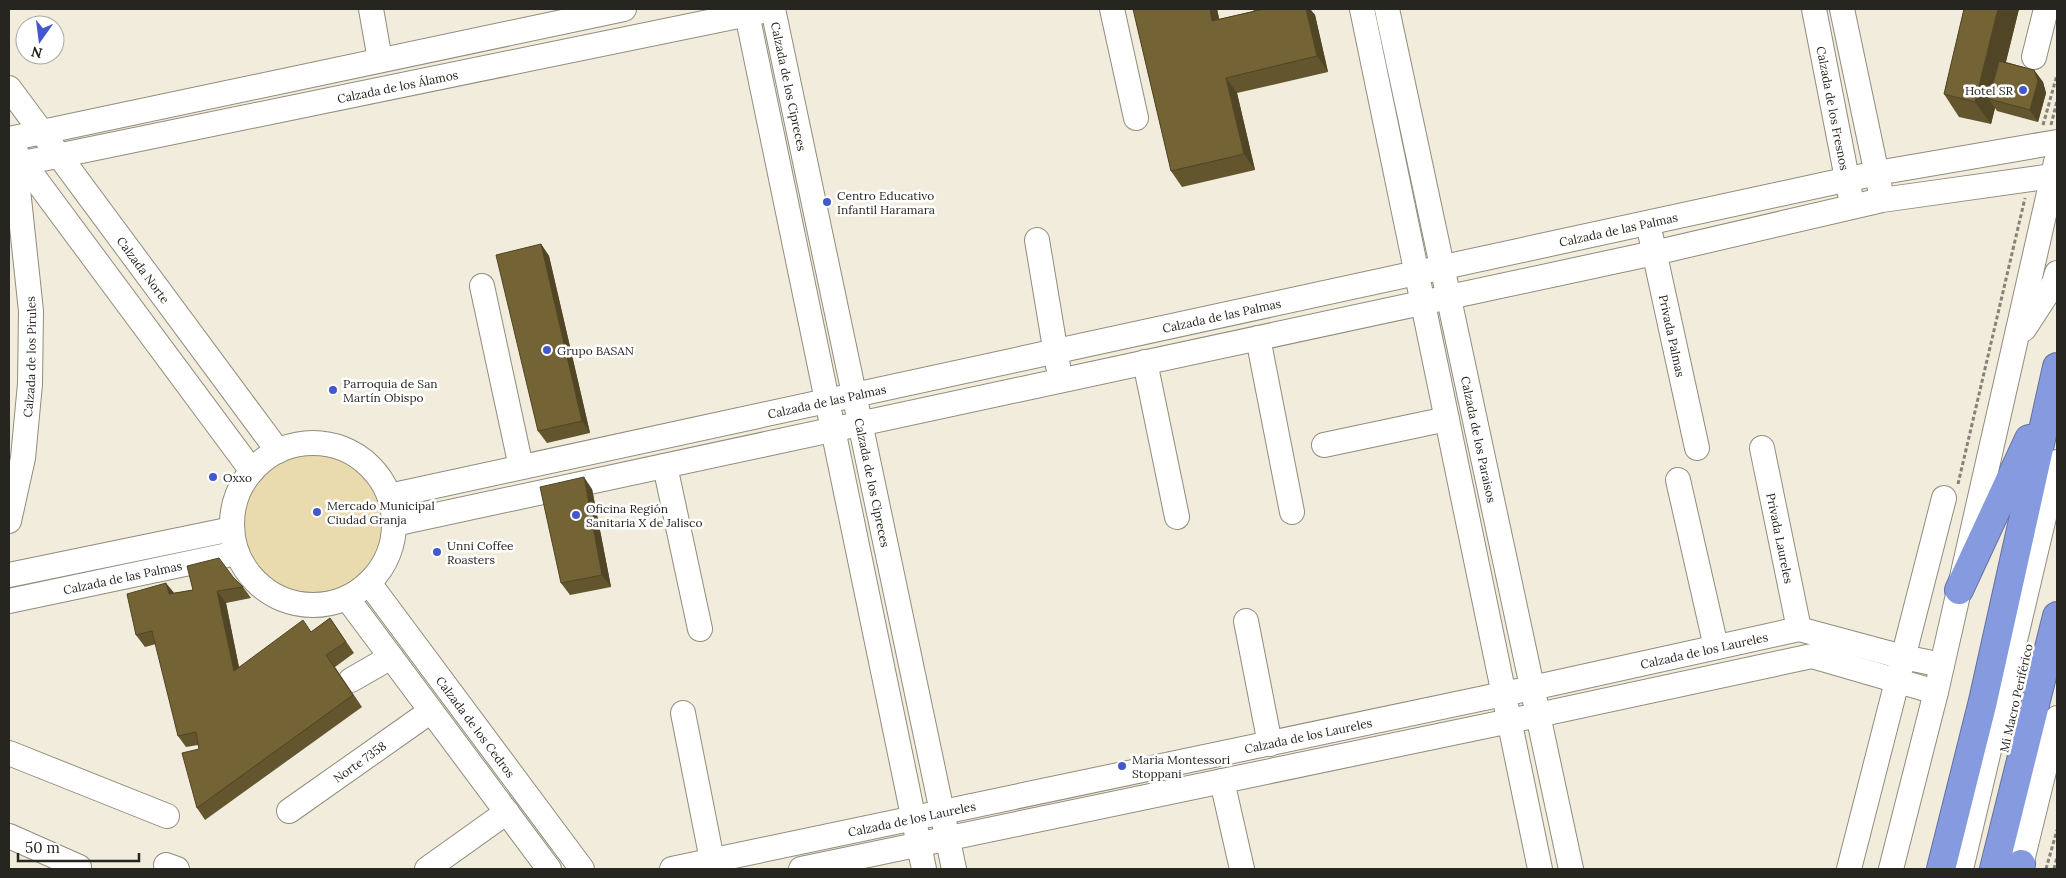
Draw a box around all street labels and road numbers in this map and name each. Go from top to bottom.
street label: Calzada de los Cipreces [768,20,810,153]
street label: Calzada de los Fresnos [1814,45,1853,172]
street label: Calzada de los Álamos [336,66,460,106]
street label: Calzada de las Palmas [1558,209,1679,249]
street label: Calzada Norte [114,233,173,306]
street label: Privada Palmas [1656,293,1689,379]
street label: Calzada de los Pirules [19,295,39,418]
street label: Calzada de las Palmas [1161,295,1283,335]
street label: Calzada de los Paraisos [1458,375,1500,504]
street label: Calzada de las Palmas [766,381,888,421]
street label: Calzada de los Cipreces [852,417,894,549]
street label: Privada Laureles [1764,492,1797,585]
street label: Calzada de las Palmas [62,557,184,597]
street label: Calzada de los Laureles [1639,629,1770,671]
street label: Mi Macro Periférico [1996,642,2036,754]
street label: Calzada de los Cedros [433,673,519,780]
street label: Calzada de los Laureles [1243,714,1374,756]
street label: Norte 7358 [330,738,389,785]
street label: Calzada de los Laureles [847,798,977,839]

